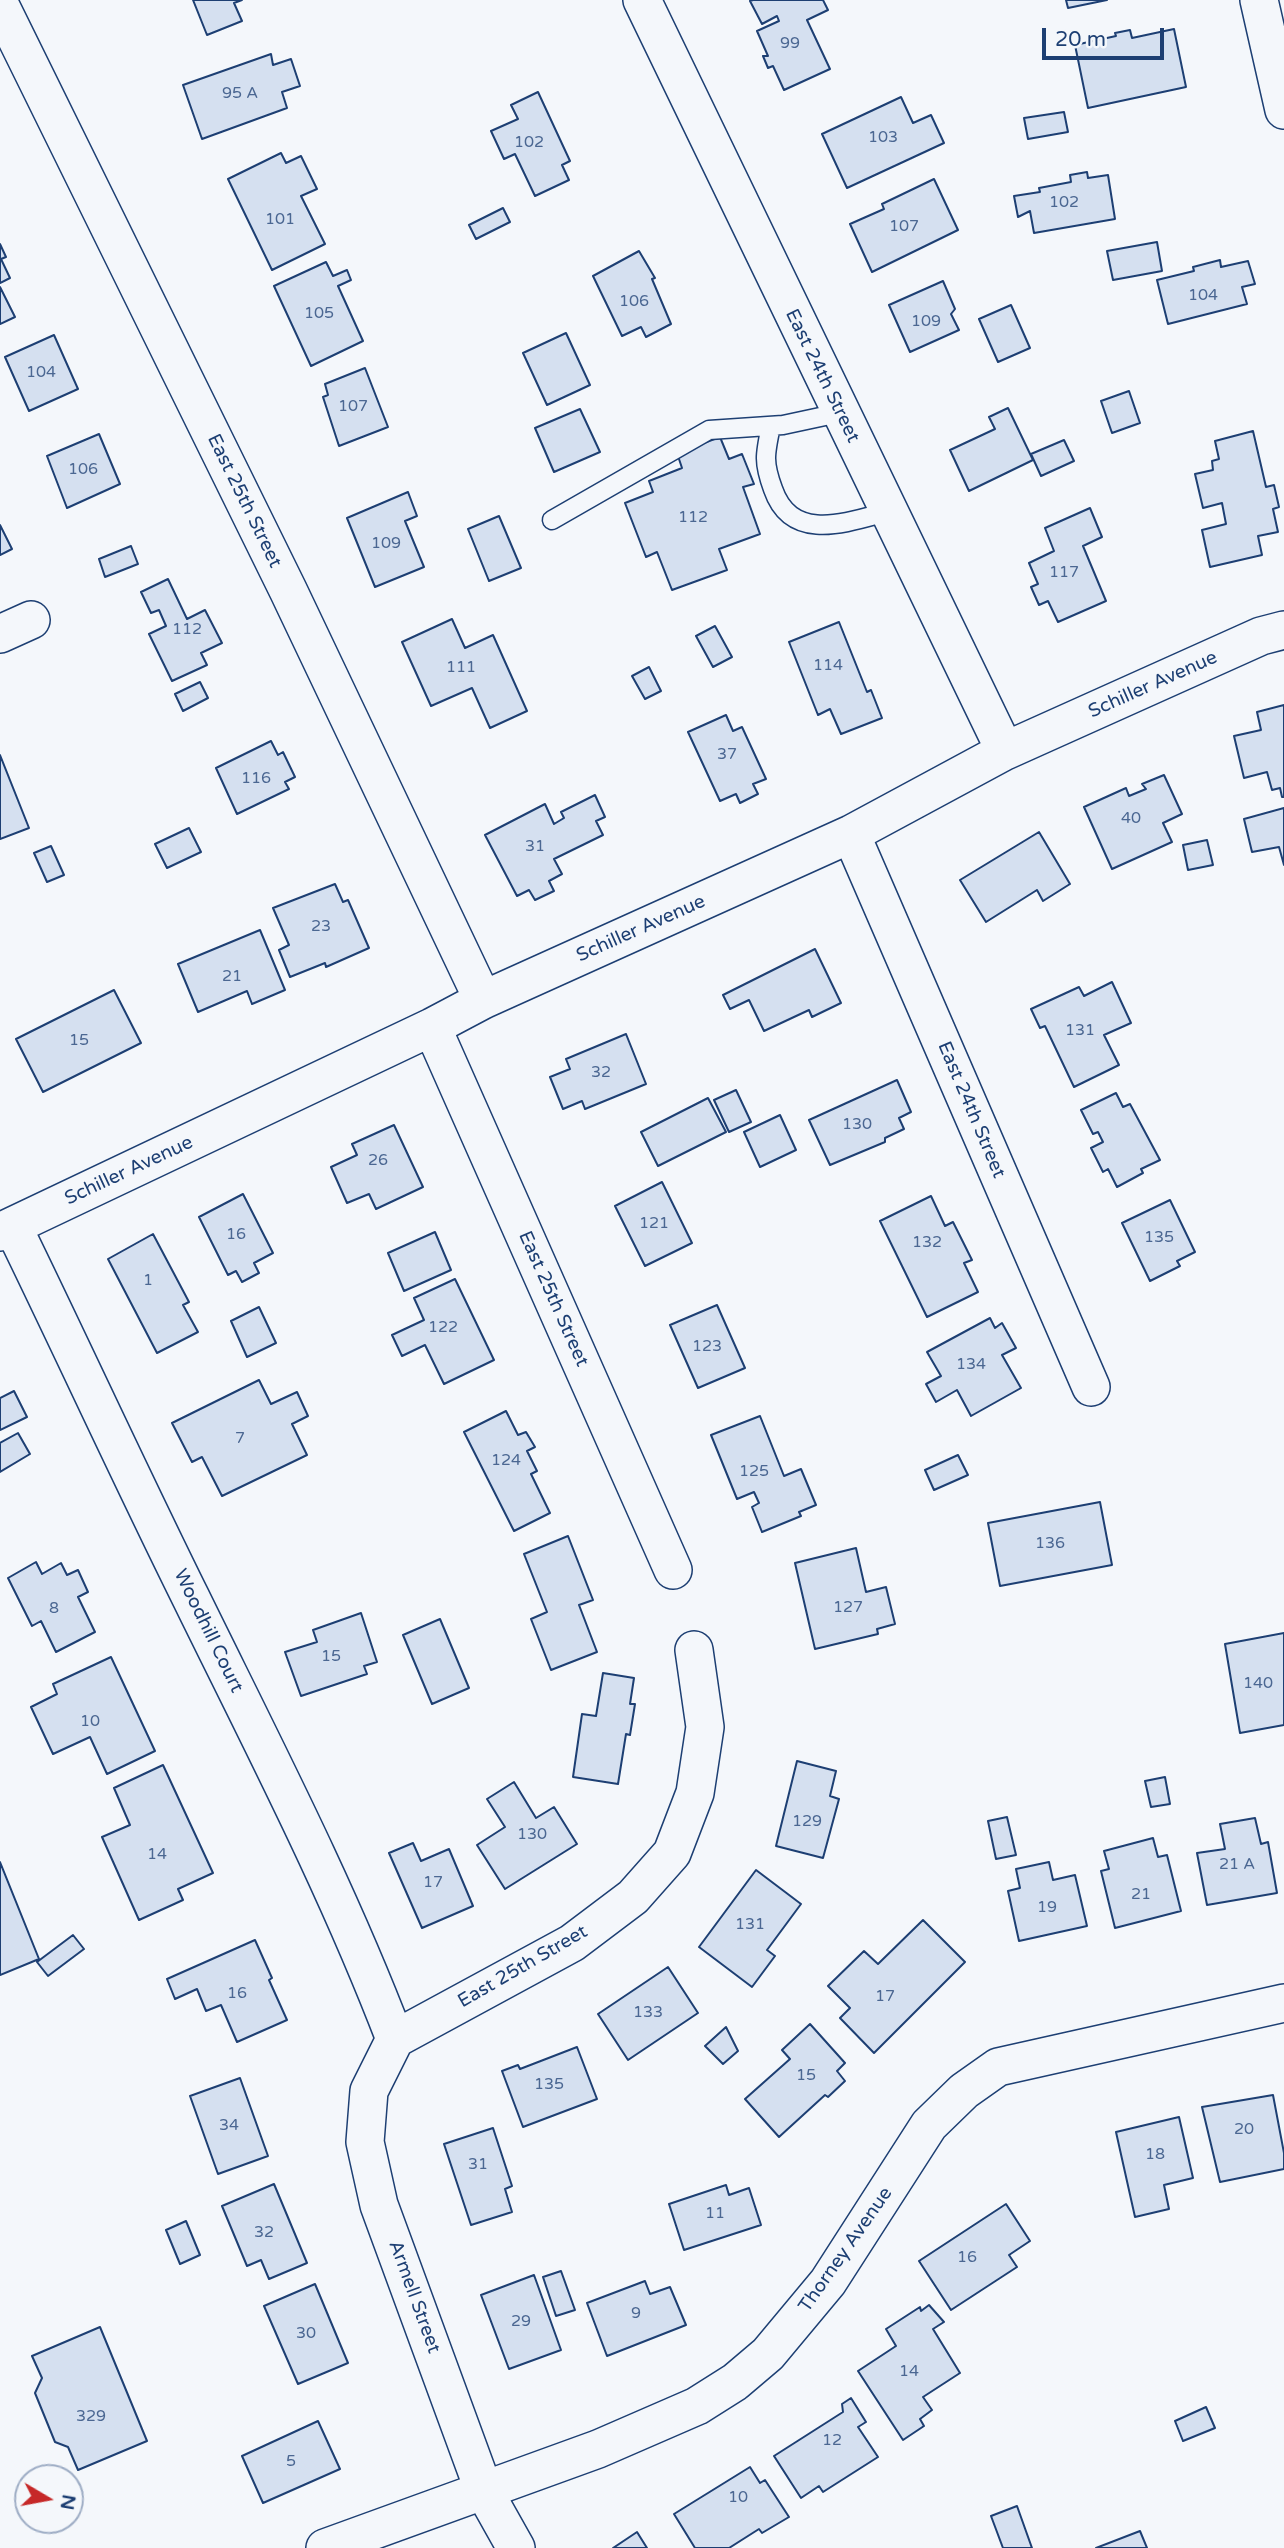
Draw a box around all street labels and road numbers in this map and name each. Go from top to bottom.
street label: East 24th Street [780,305,864,447]
street label: East 25th Street [202,430,286,572]
street label: Schiller Avenue [1085,646,1221,724]
street label: Schiller Avenue [573,890,709,968]
street label: East 24th Street [932,1038,1010,1182]
street label: Schiller Avenue [61,1131,197,1211]
street label: East 25th Street [513,1228,593,1370]
street label: Woodhill Court [168,1565,248,1697]
street label: East 25th Street [454,1921,592,2013]
street label: Thorney Avenue [794,2183,898,2317]
street label: Armell Street [383,2238,445,2356]

